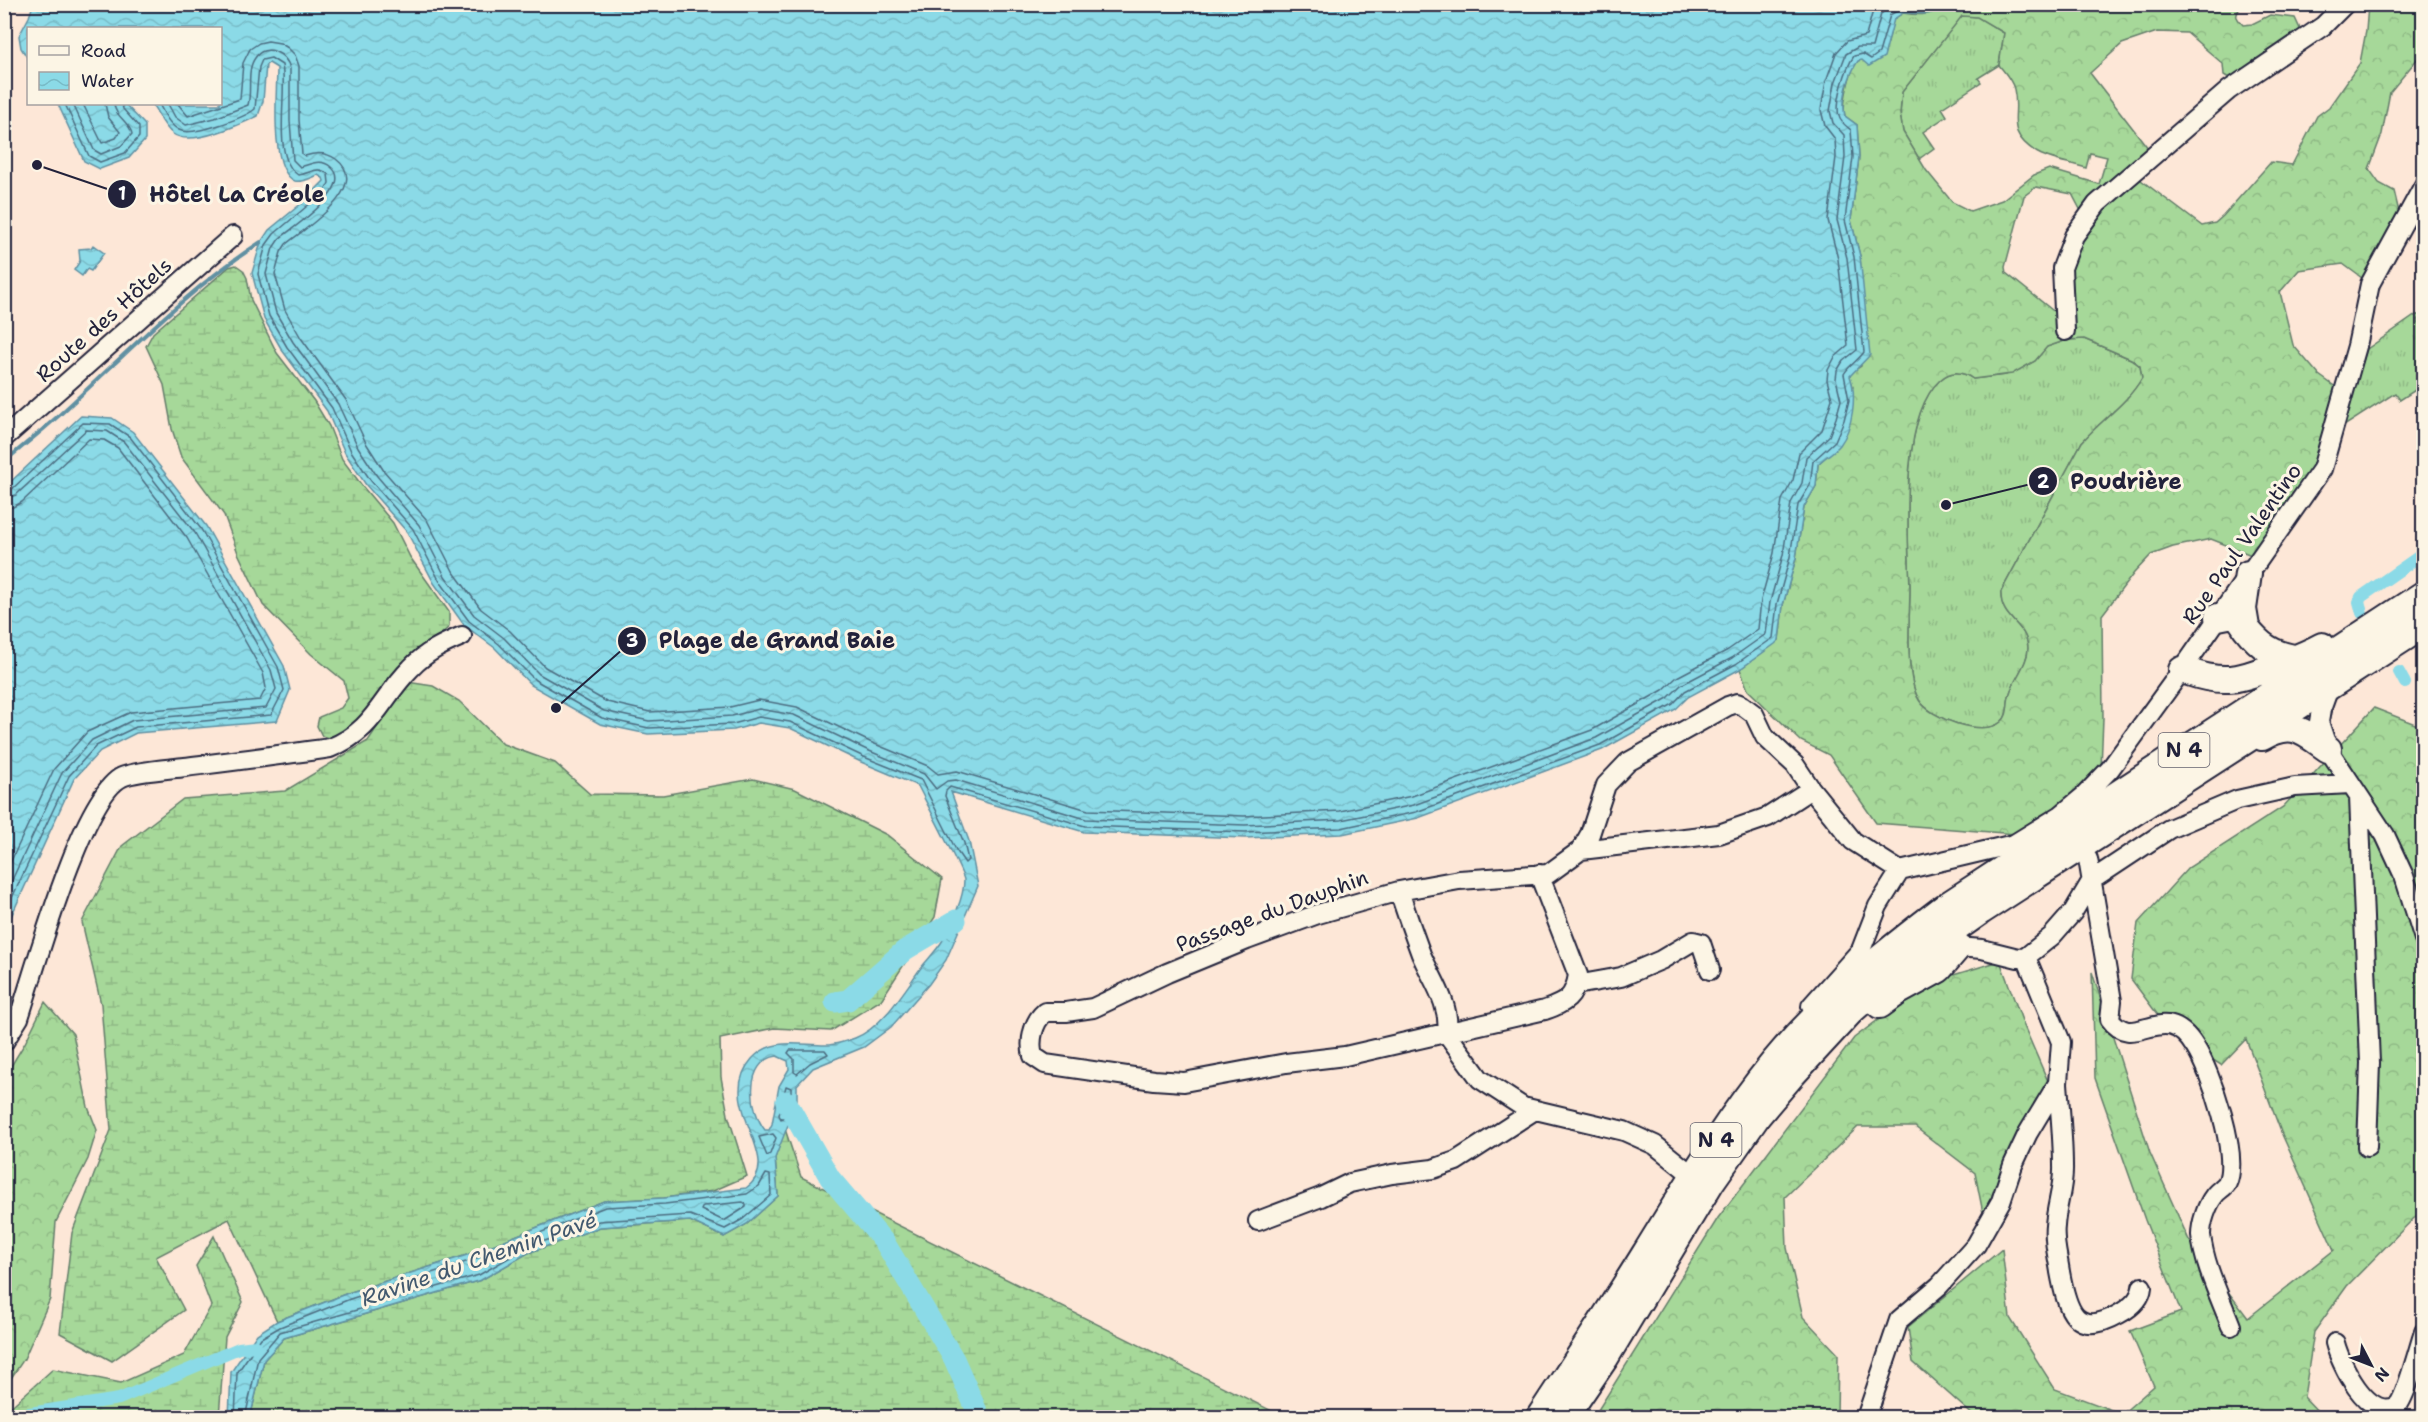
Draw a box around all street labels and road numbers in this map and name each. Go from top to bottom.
street label: Route des Hôtels [30,252,178,388]
street label: Rue Paul Valentino [2176,458,2308,630]
road number: N 4 [2158,733,2210,767]
street label: Passage du Dauphin [1172,863,1372,959]
road number: N 4 [1690,1123,1742,1157]

